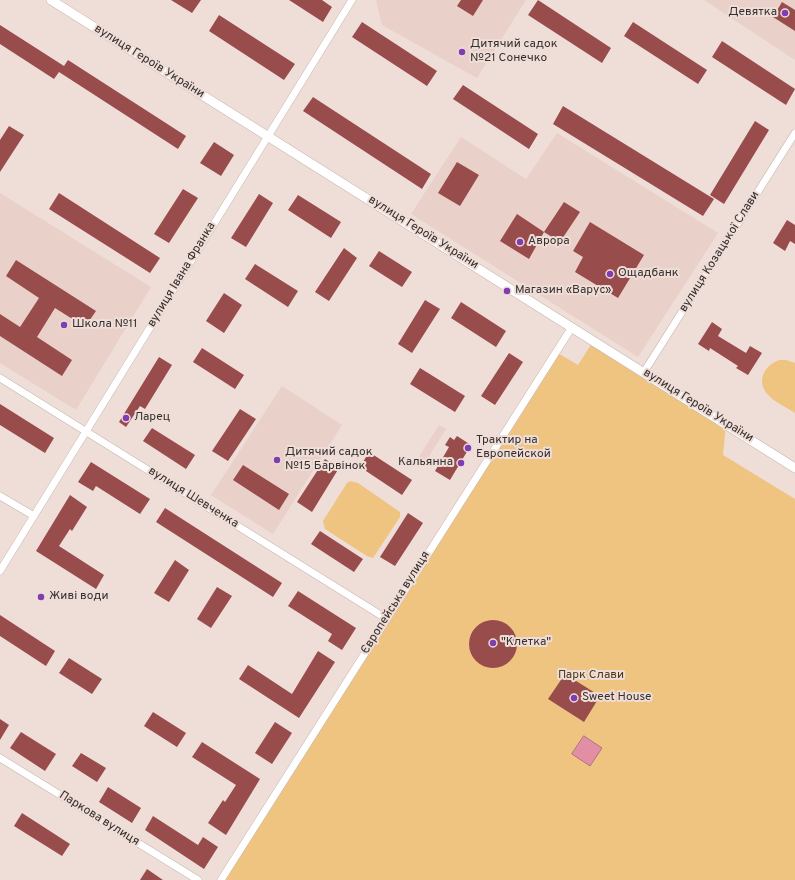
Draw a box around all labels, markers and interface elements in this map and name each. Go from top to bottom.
place label: Девятка [728,6,777,20]
marker: Девятка [780,8,790,18]
street label: вулиця Героїв України [91,22,207,102]
place label: Дитячий садок №21 Сонечко [470,38,558,66]
marker: Дитячий садок №21 Сонечко [457,47,467,57]
street label: вулиця Козацької Слави [677,189,763,315]
street label: вулиця Героїв України [365,193,481,273]
street label: вулиця Івана Франка [145,220,219,330]
place label: Аврора [528,235,570,249]
marker: Аврора [515,237,525,247]
place label: Ощадбанк [618,267,679,281]
marker: Ощадбанк [605,269,615,279]
place label: Магазин «Варус» [515,284,611,298]
marker: Магазин «Варус» [502,286,512,296]
place label: Школа №11 [72,318,138,332]
marker: Школа №11 [59,320,69,330]
street label: вулиця Героїв України [640,366,756,446]
place label: Ларец [134,411,170,425]
marker: Ларец [121,413,131,423]
place label: Трактир на Европейской [476,434,551,462]
marker: Трактир на Европейской [463,443,473,453]
place label: Дитячий садок №15 Барвінок [285,446,373,474]
marker: Дитячий садок №15 Барвінок [272,455,282,465]
place label: Кальянна [398,456,453,470]
marker: Кальянна [456,458,466,468]
street label: вулиця Шевченка [145,464,241,532]
street label: Європейська вулиця [359,549,433,657]
place label: Живі води [49,590,109,604]
marker: Живі води [36,592,46,602]
place label: "Клетка" [501,636,551,650]
marker: "Клетка" [488,638,498,648]
park label: Парк Слави [558,669,624,683]
place label: Sweet House [582,691,651,705]
marker: Sweet House [569,693,579,703]
street label: Паркова вулиця [56,789,142,849]

